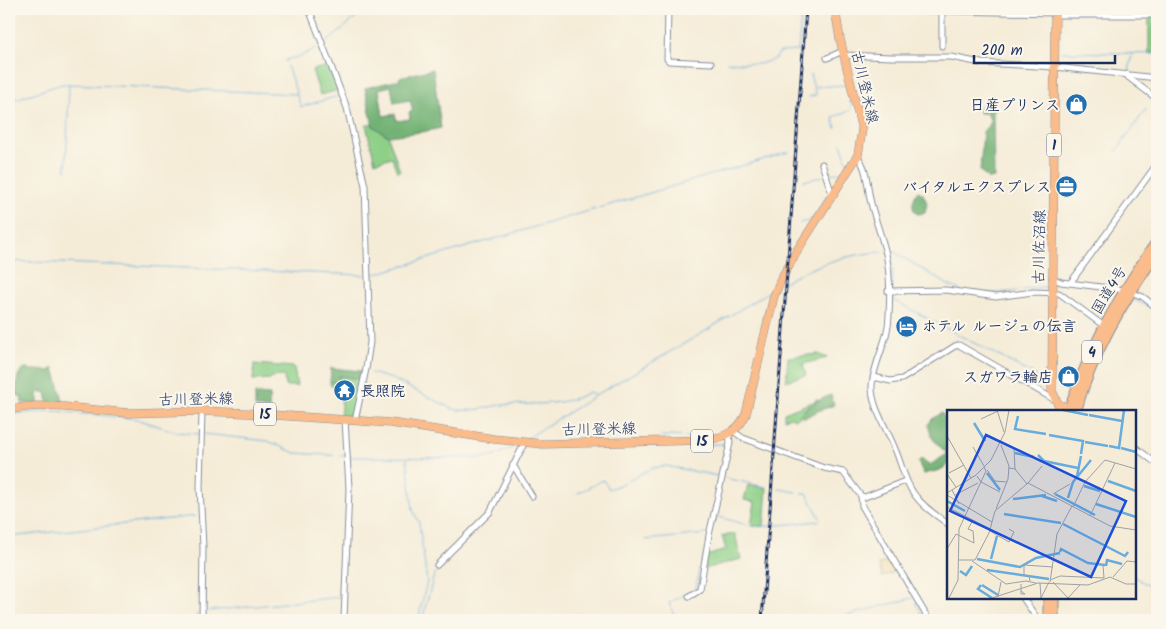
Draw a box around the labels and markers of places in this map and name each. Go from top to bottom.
shop icon: 日産プリンス [1064,93,1088,117]
place label: 日産プリンス [970,94,1060,118]
office icon: バイタルエクスプレス [1055,175,1079,199]
place label: バイタルエクスプレス [902,176,1051,200]
hotel icon: ホテル ルージュの伝言 [894,314,918,338]
place label: ホテル ルージュの伝言 [922,315,1077,339]
shop icon: スガワラ輪店 [1057,365,1081,389]
place label: スガワラ輪店 [963,366,1053,390]
temple icon: 長照院 [332,379,356,403]
place label: 長照院 [360,380,405,404]

